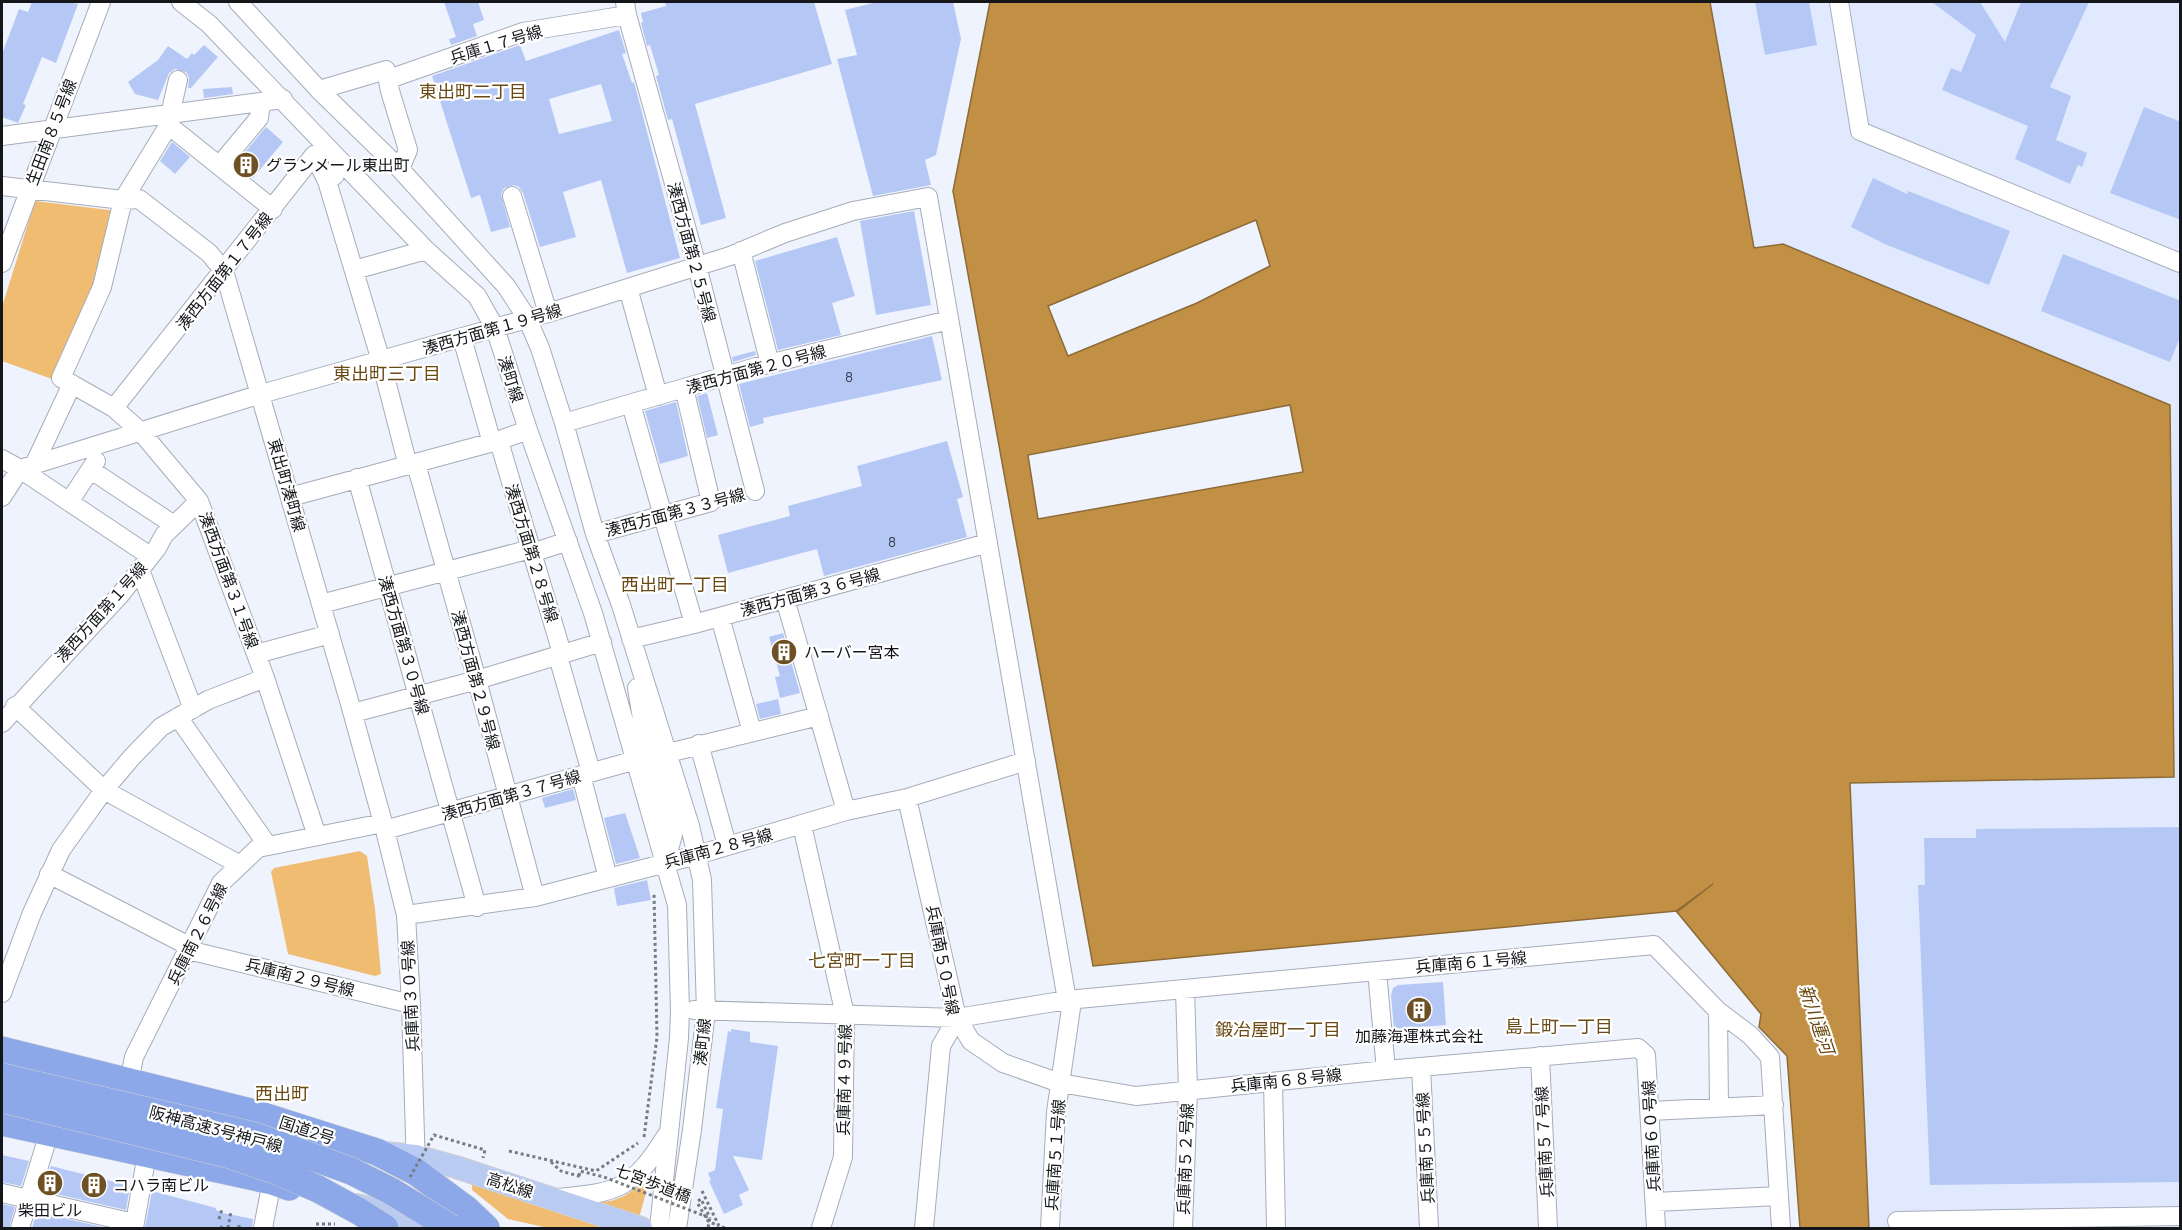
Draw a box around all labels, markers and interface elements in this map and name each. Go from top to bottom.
street label: 兵庫１７号線 [447,19,545,69]
street label: 生田南８５号線 [21,76,81,188]
district label: 東出町二丁目 [419,79,527,103]
building icon: グランメール東出町 [231,150,261,180]
place label: グランメール東出町 [266,154,410,176]
street label: 湊西方面第２５号線 [663,180,721,324]
street label: 湊西方面第１７号線 [171,207,277,335]
street label: 湊西方面第１９号線 [420,299,564,359]
street label: 湊西方面第２０号線 [684,340,828,398]
street label: 湊町線 [493,353,529,405]
district label: 東出町三丁目 [333,361,441,385]
house number: 8 [845,367,853,386]
street label: 東出町湊町線 [263,436,311,534]
street label: 湊西方面第２８号線 [500,481,564,625]
street label: 湊西方面第３３号線 [603,483,747,541]
street label: 湊西方面第３１号線 [194,509,264,651]
house number: 8 [888,532,896,551]
street label: 湊西方面第１号線 [50,557,152,667]
street label: 湊西方面第３６号線 [738,563,882,621]
district label: 西出町一丁目 [621,572,729,596]
street label: 湊西方面第３０号線 [374,573,434,717]
street label: 湊西方面第２９号線 [447,608,505,752]
building icon: ハーバー宮本 [769,637,799,667]
place label: ハーバー宮本 [804,641,900,663]
street label: 湊西方面第３７号線 [439,765,583,825]
street label: 兵庫南２８号線 [661,823,775,873]
street label: 兵庫南２６号線 [162,879,232,989]
street label: 兵庫南５０号線 [922,903,964,1017]
street label: 兵庫南３０号線 [396,939,424,1053]
street label: 兵庫南６１号線 [1414,946,1528,978]
district label: 七宮町一丁目 [808,948,916,972]
street label: 兵庫南２９号線 [243,953,357,1001]
water label: 新川運河 [1794,981,1841,1060]
building icon: 加藤海運株式会社 [1404,995,1434,1025]
district label: 島上町一丁目 [1505,1014,1613,1038]
street label: 湊町線 [689,1017,715,1067]
district label: 鍛冶屋町一丁目 [1215,1017,1341,1041]
street label: 兵庫南４９号線 [832,1024,856,1136]
place label: 加藤海運株式会社 [1355,1025,1483,1047]
street label: 兵庫南６８号線 [1229,1063,1343,1097]
street label: 兵庫南６０号線 [1637,1079,1665,1193]
district label: 西出町 [255,1081,309,1105]
street label: 兵庫南５７号線 [1530,1085,1558,1199]
street label: 兵庫南５５号線 [1411,1091,1439,1205]
street label: 兵庫南５１号線 [1040,1098,1070,1212]
street label: 阪神高速3号神戸線 [147,1101,285,1157]
street label: 兵庫南５２号線 [1172,1103,1198,1215]
street label: 国道2号 [276,1111,338,1149]
street label: 七宮歩道橋 [612,1158,694,1208]
street label: 高松線 [484,1167,536,1203]
building icon: 柴田ビル [35,1168,65,1198]
building icon: コハラ南ビル [79,1170,109,1200]
place label: コハラ南ビル [113,1174,209,1196]
place label: 柴田ビル [18,1199,82,1221]

